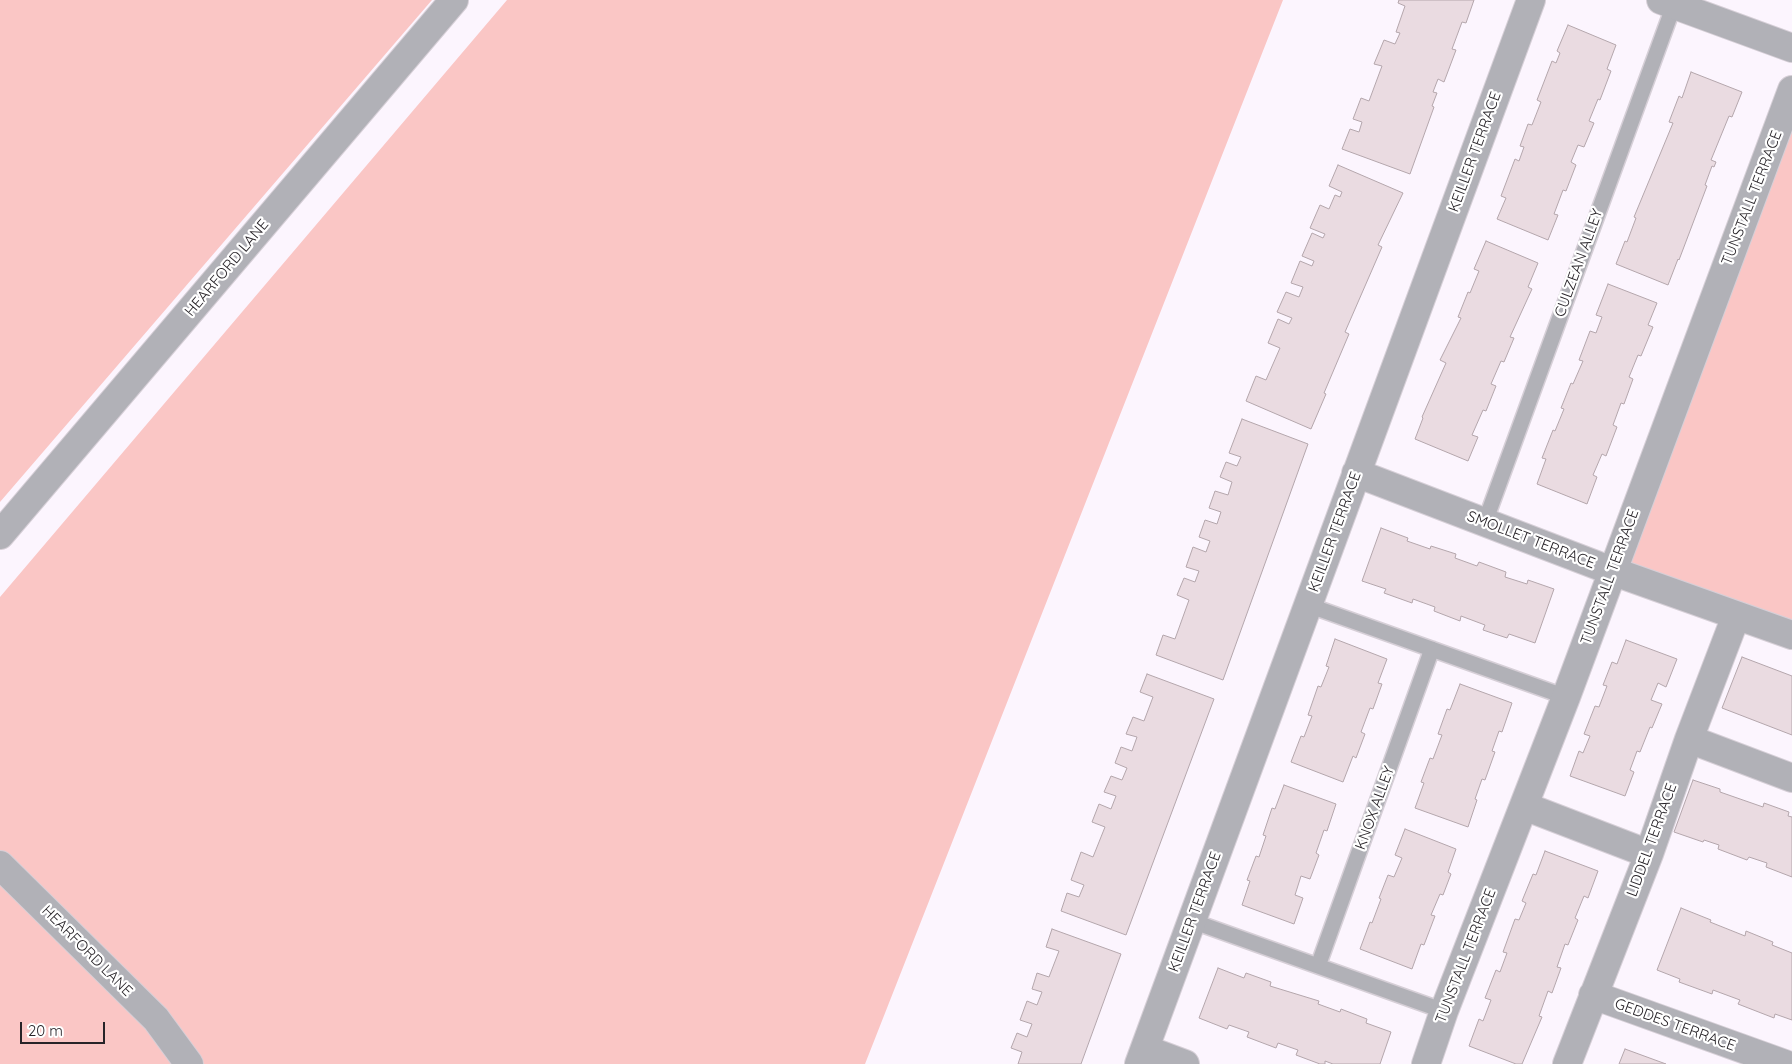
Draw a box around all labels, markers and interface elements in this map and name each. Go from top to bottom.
street label: KEILLER TERRACE [1445,89,1505,215]
street label: TUNSTALL TERRACE [1718,128,1786,268]
street label: CULZEAN ALLEY [1551,206,1607,320]
street label: HEARFORD LANE [181,216,273,320]
street label: KEILLER TERRACE [1305,469,1365,595]
street label: SMOLLET TERRACE [1464,507,1598,573]
street label: TUNSTALL TERRACE [1577,507,1643,647]
street label: KNOX ALLEY [1352,764,1398,852]
street label: LIDDEL TERRACE [1623,781,1681,899]
street label: KEILLER TERRACE [1165,849,1225,975]
street label: TUNSTALL TERRACE [1432,886,1500,1026]
street label: HEARFORD LANE [38,902,136,1000]
street label: GEDDES TERRACE [1612,995,1738,1055]
scale bar [22,1012,108,1044]
text: 20 m [28,1021,63,1040]

